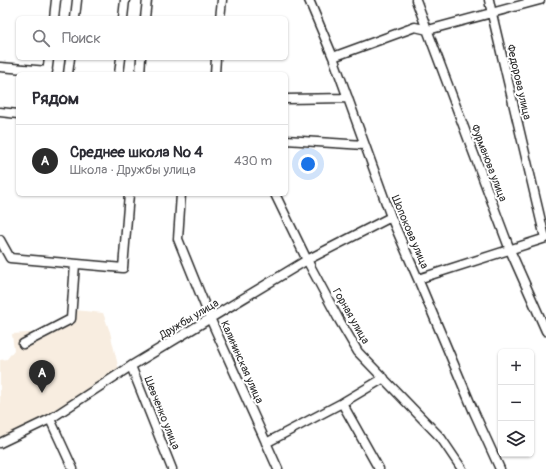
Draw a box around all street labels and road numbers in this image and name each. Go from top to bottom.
street label: Федорова улица [504,43,534,121]
street label: Фурманова улица [468,123,510,203]
street label: Шопокова улица [389,193,431,271]
street label: Горная улица [330,286,372,346]
street label: Дружбы улица [156,296,221,342]
street label: Калининская улица [218,319,266,405]
street label: Шевченко улица [141,375,183,451]

